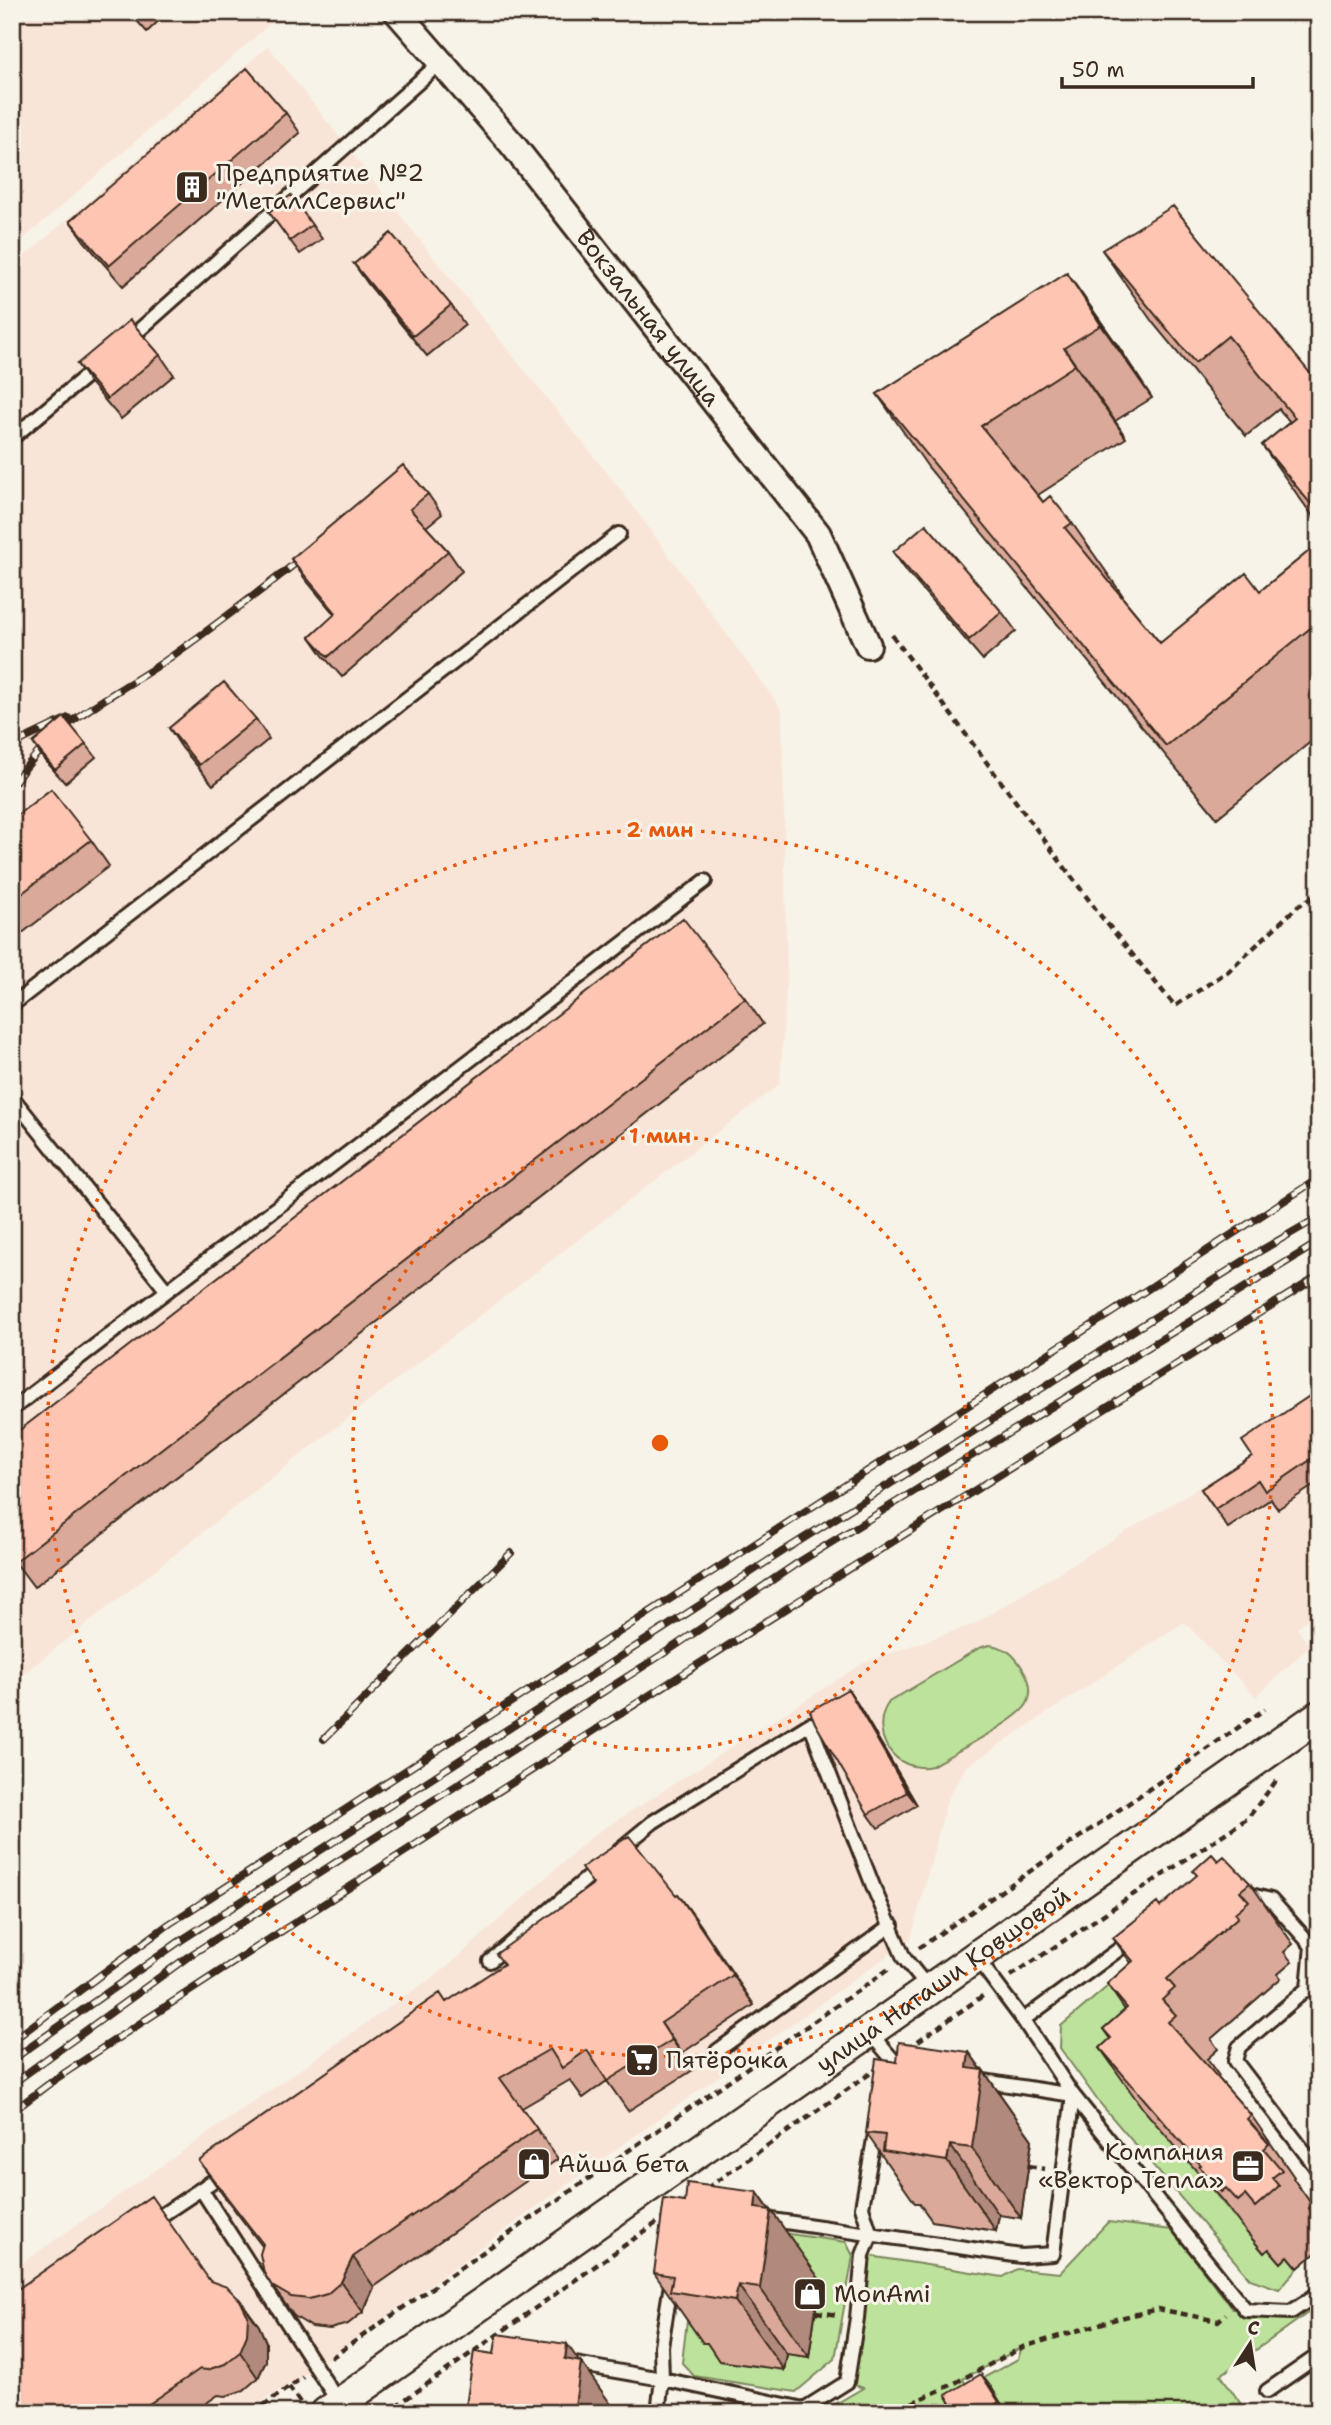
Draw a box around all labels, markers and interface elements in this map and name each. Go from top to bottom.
scale bar [1062,46,1252,90]
text: 50 m [1072,56,1125,84]
place label: Предприятие №2 "МеталлСервис" [216,157,424,217]
building icon: Предприятие №2 "МеталлСервис" [173,168,211,206]
street label: Вокзальная улица [569,223,728,413]
text: 2 мин [626,816,694,844]
text: 1 мин [629,1122,691,1150]
centre of rings [648,1431,672,1455]
street label: улица Наташи Ковшовой [810,1880,1076,2080]
supermarket icon: Пятёрочка [623,2041,661,2079]
place label: Пятёрочка [666,2044,788,2076]
place label: Компания «Вектор Тепла» [1038,2136,1224,2196]
shop icon: Айша бета [515,2145,553,2183]
office icon: Компания «Вектор Тепла» [1229,2147,1267,2185]
place label: Айша бета [558,2148,689,2180]
shop icon: MonAmi [791,2275,829,2313]
place label: MonAmi [834,2278,930,2310]
north arrow [1216,2310,1286,2380]
text: С [1245,2314,1262,2341]

